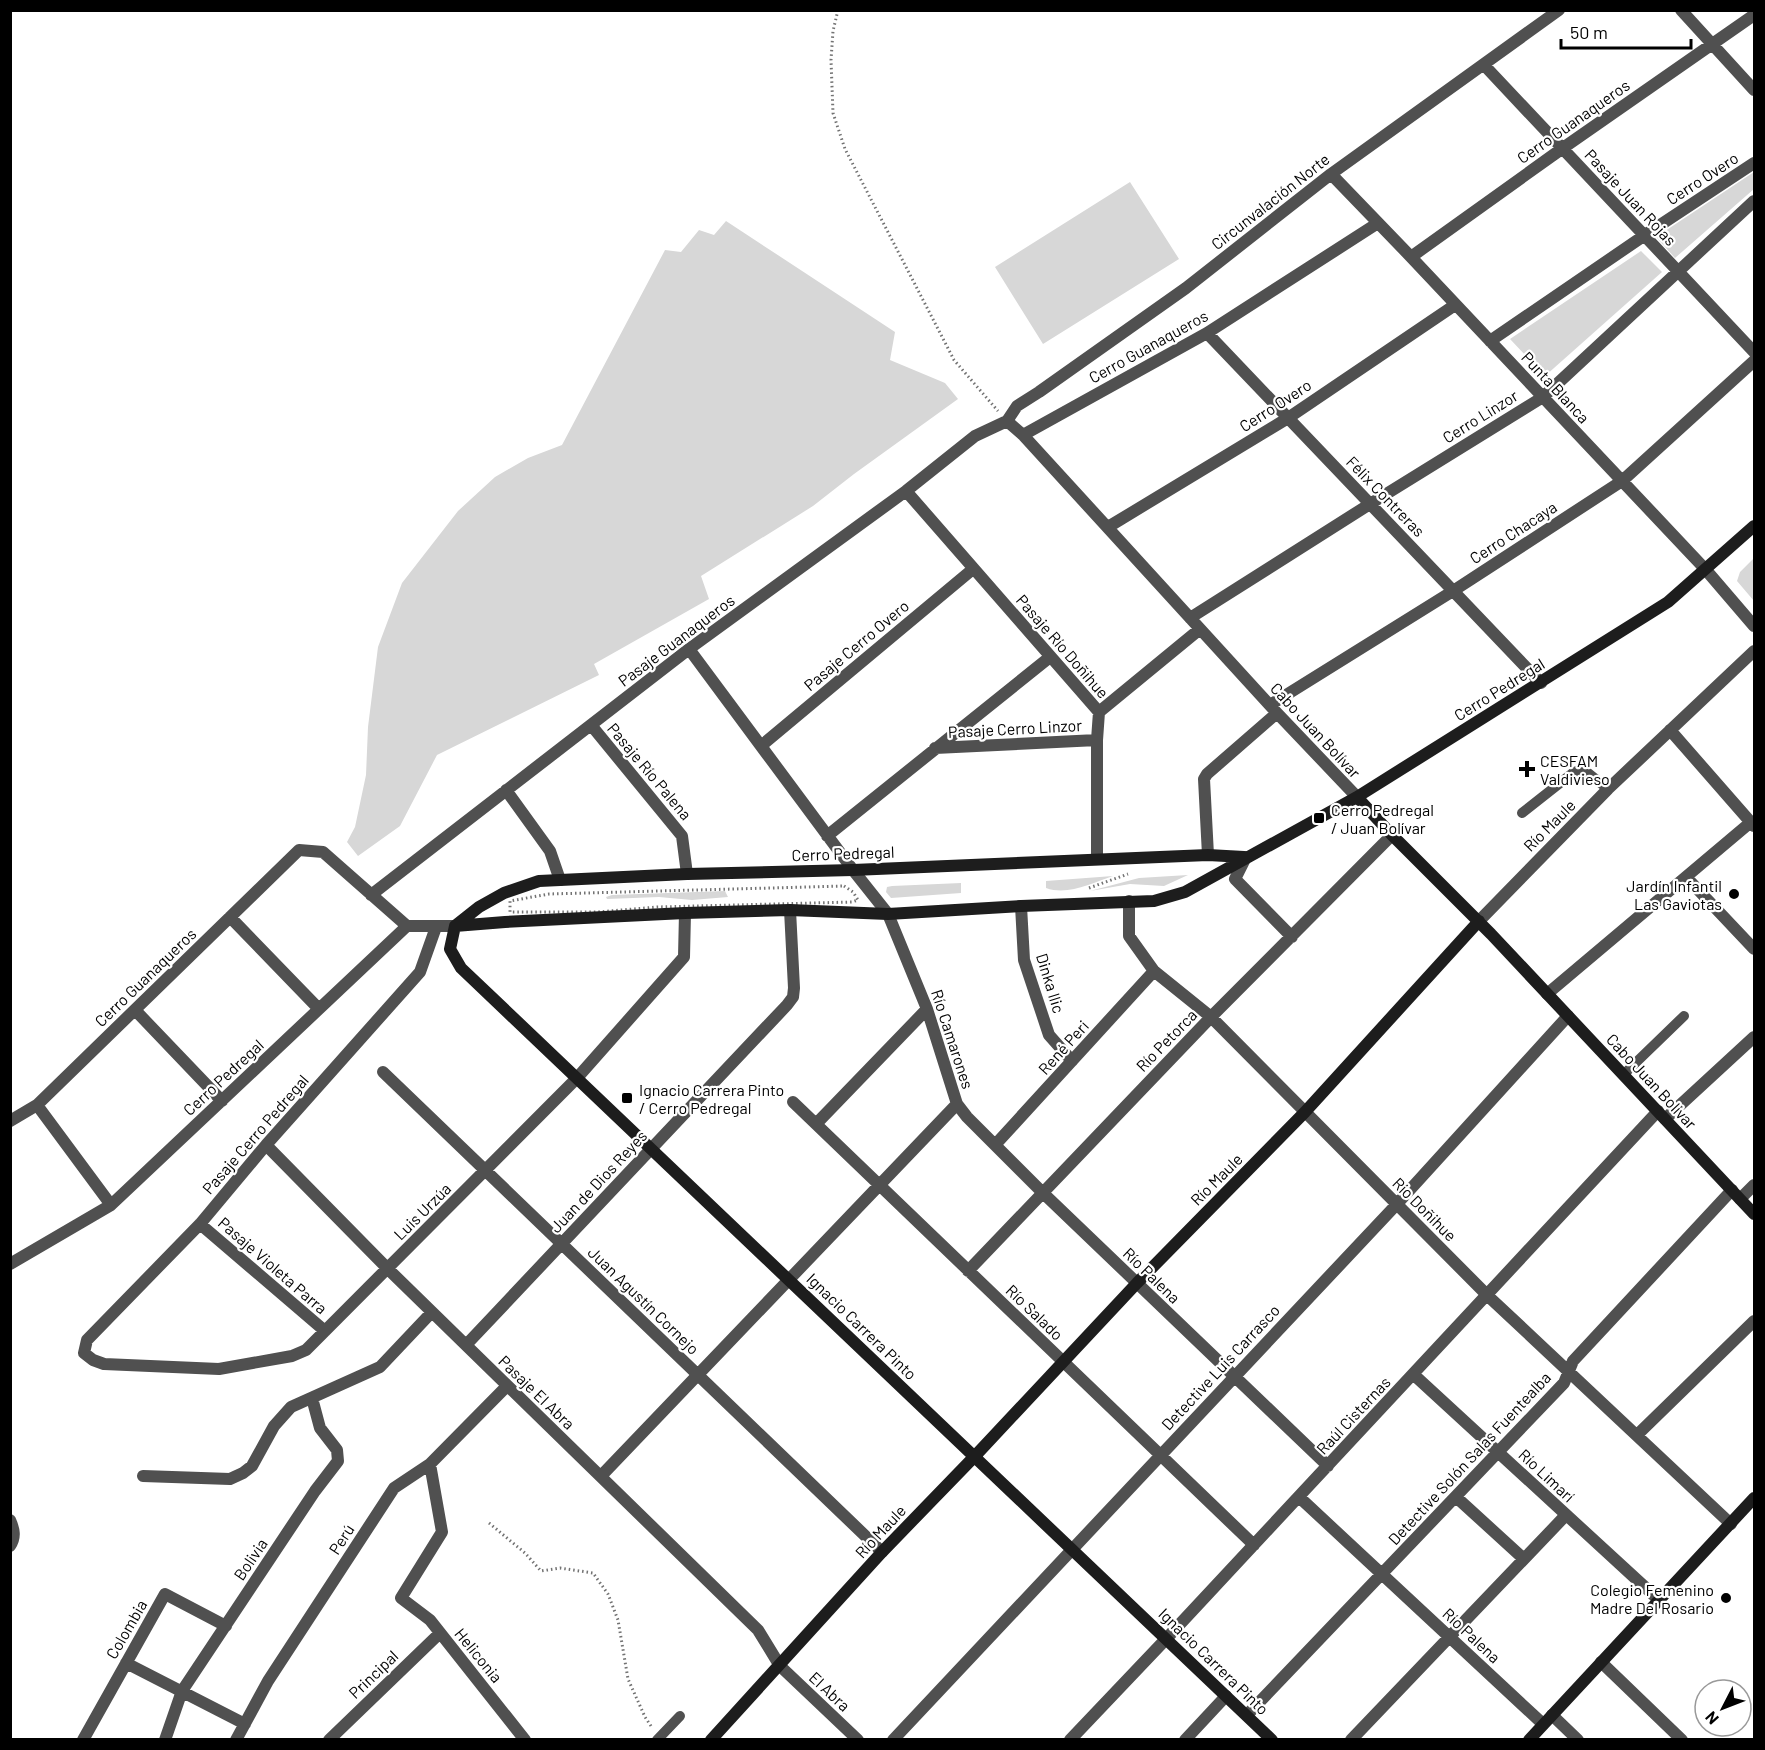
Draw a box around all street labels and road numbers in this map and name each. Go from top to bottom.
street label: Cerro Guanaqueros [1513,75,1633,167]
street label: Pasaje Juan Rojas [1581,145,1681,249]
street label: Cerro Overo [1662,148,1742,208]
street label: Circunvalación Norte [1207,149,1333,253]
street label: Cerro Guanaqueros [1085,305,1211,387]
street label: Punta Blanca [1518,347,1594,427]
street label: Cerro Overo [1235,375,1315,435]
street label: Cerro Linzor [1439,385,1521,447]
street label: Félix Contreras [1343,452,1429,540]
street label: Cerro Chacaya [1466,497,1560,567]
street label: Pasaje Guanaqueros [614,590,738,690]
street label: Pasaje Río Doñihue [1013,590,1113,702]
street label: Pasaje Cerro Overo [800,596,912,694]
street label: Cerro Pedregal [1450,654,1548,724]
street label: Cabo Juan Bolívar [1267,678,1365,782]
street label: Pasaje Cerro Linzor [947,715,1083,741]
street label: Pasaje Río Palena [604,719,696,823]
street label: Río Maule [1519,795,1579,855]
street label: Cerro Pedregal [791,842,895,864]
street label: Cerro Guanaqueros [91,924,199,1030]
street label: Dinka llic [1033,951,1069,1015]
street label: Río Camarones [928,987,978,1091]
street label: Río Petorca [1132,1005,1200,1075]
street label: René Peri [1034,1016,1092,1078]
street label: Cabo Juan Bolívar [1603,1029,1701,1133]
street label: Cerro Pedregal [179,1035,267,1119]
street label: Pasaje Cerro Pedregal [198,1070,312,1198]
street label: Juan de Dios Reyes [546,1126,650,1236]
street label: Río Maule [1186,1149,1246,1209]
street label: Río Doñihue [1389,1173,1461,1245]
street label: Luis Urzúa [390,1179,454,1243]
street label: Pasaje Violeta Parra [215,1213,331,1317]
street label: Juan Agustín Cornejo [585,1242,703,1358]
street label: Río Palena [1120,1243,1184,1307]
street label: Ignacio Carrera Pinto [803,1269,921,1383]
street label: Río Salado [1003,1280,1067,1344]
street label: Detective Luis Carrasco [1157,1300,1283,1434]
street label: Pasaje El Abra [495,1351,579,1433]
street label: Detective Solón Salas Fuentealba [1384,1368,1554,1548]
street label: Raúl Cisternas [1312,1372,1394,1458]
street label: Río Limarí [1515,1445,1579,1506]
street label: Río Maule [851,1501,909,1561]
street label: Perú [324,1520,358,1558]
street label: Bolivia [229,1534,271,1584]
street label: Colombia [102,1596,150,1662]
street label: Ignacio Carrera Pinto [1155,1604,1273,1718]
street label: Río Palena [1439,1604,1505,1666]
street label: Heliconia [451,1624,507,1686]
street label: Principal [344,1646,402,1702]
street label: El Abra [806,1667,854,1715]

